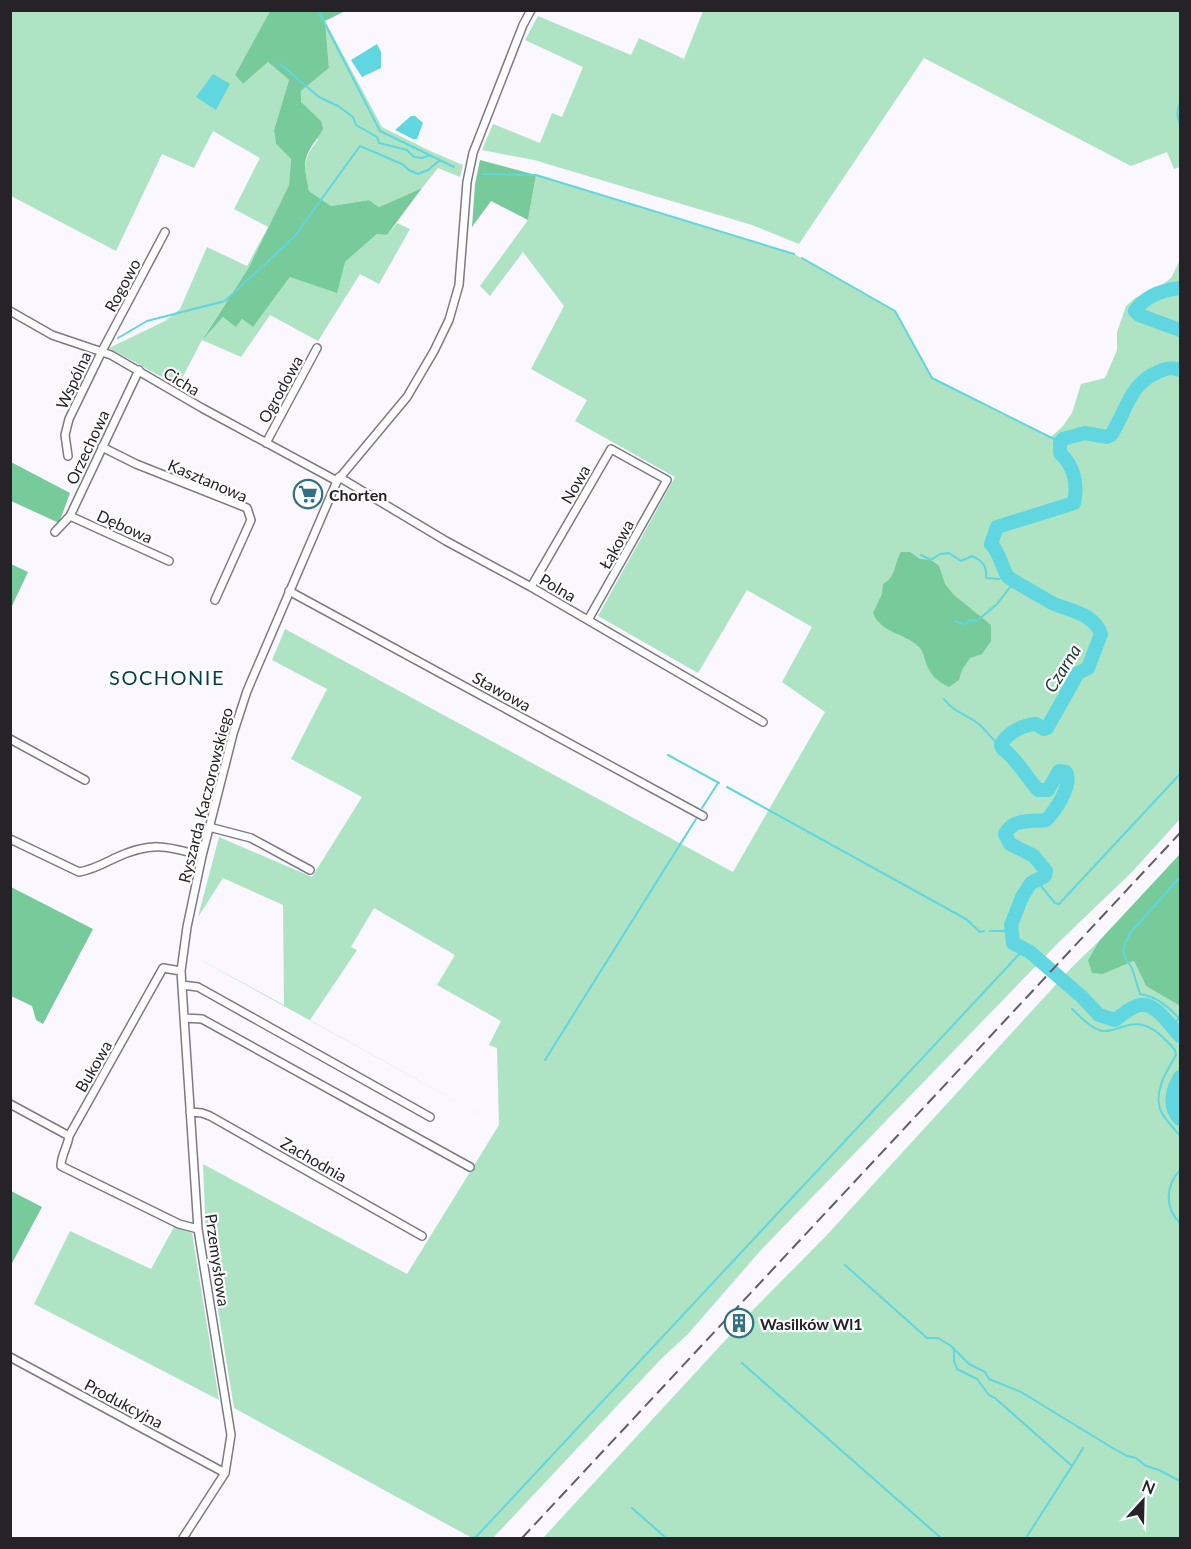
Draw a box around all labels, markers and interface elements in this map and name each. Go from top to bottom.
street label: Rogowo [100,255,144,315]
street label: Wspólna [51,348,95,412]
street label: Ogrodowa [254,352,306,426]
street label: Cicha [160,363,204,399]
street label: Orzechowa [61,407,113,487]
street label: Kasztanowa [165,455,251,505]
street label: Nowa [556,461,594,507]
supermarket icon: Chorten [292,478,324,510]
place label: Chorten [329,485,387,504]
street label: Dębowa [94,505,156,547]
street label: Łąkowa [595,516,637,572]
street label: Polna [536,569,580,605]
water label: Czarna [1039,640,1085,696]
district label: SOCHONIE [109,665,225,689]
street label: Stawowa [469,667,535,715]
street label: Ryszarda Kaczorowskiego [174,705,236,885]
street label: Bukowa [71,1037,115,1095]
street label: Zachodnia [278,1133,350,1185]
street label: Przemysłowa [202,1213,234,1307]
building icon: Wasilków Wl1 [723,1307,755,1339]
place label: Wasilków Wl1 [760,1314,862,1333]
street label: Produkcyjna [81,1374,167,1432]
north arrow [1113,1471,1173,1531]
text: N [1140,1476,1158,1498]

